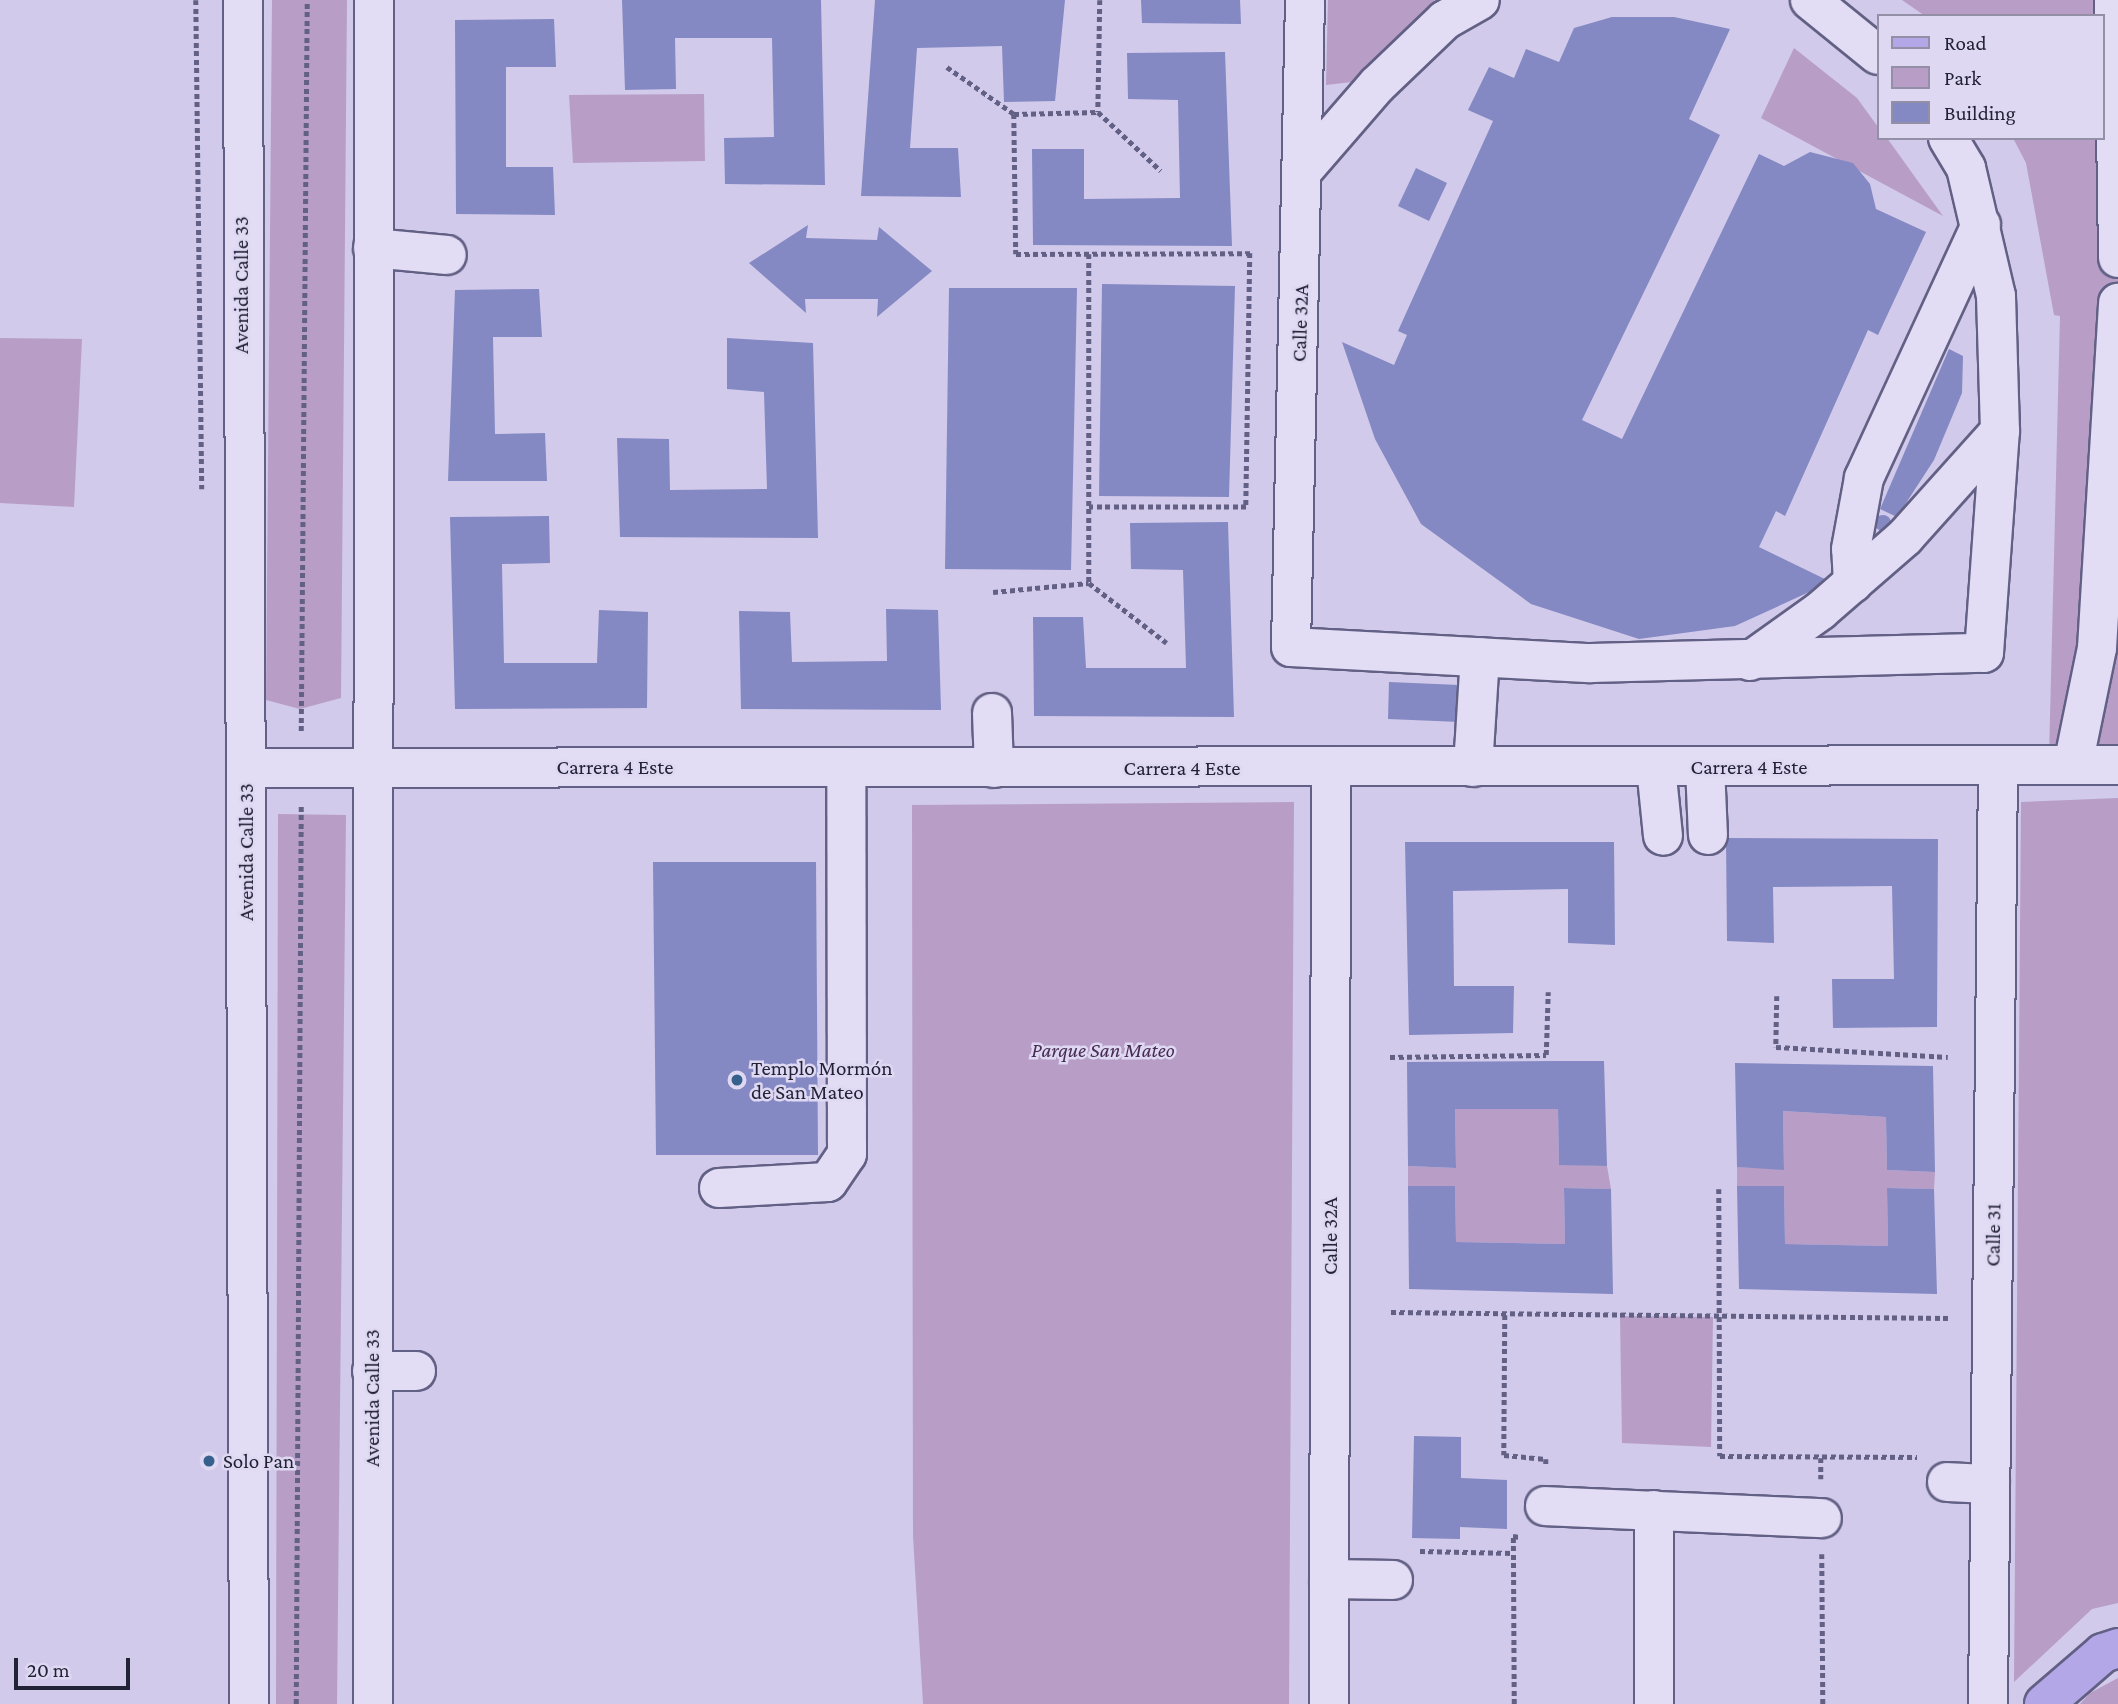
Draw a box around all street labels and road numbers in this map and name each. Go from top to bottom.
street label: Avenida Calle 33 [228,216,254,354]
street label: Calle 32A [1286,284,1314,362]
street label: Carrera 4 Este [557,754,673,780]
street label: Carrera 4 Este [1691,754,1807,780]
street label: Carrera 4 Este [1124,755,1240,781]
street label: Avenida Calle 33 [233,783,259,921]
street label: Calle 32A [1317,1197,1343,1275]
street label: Calle 31 [1980,1203,2006,1267]
street label: Avenida Calle 33 [359,1329,385,1467]

